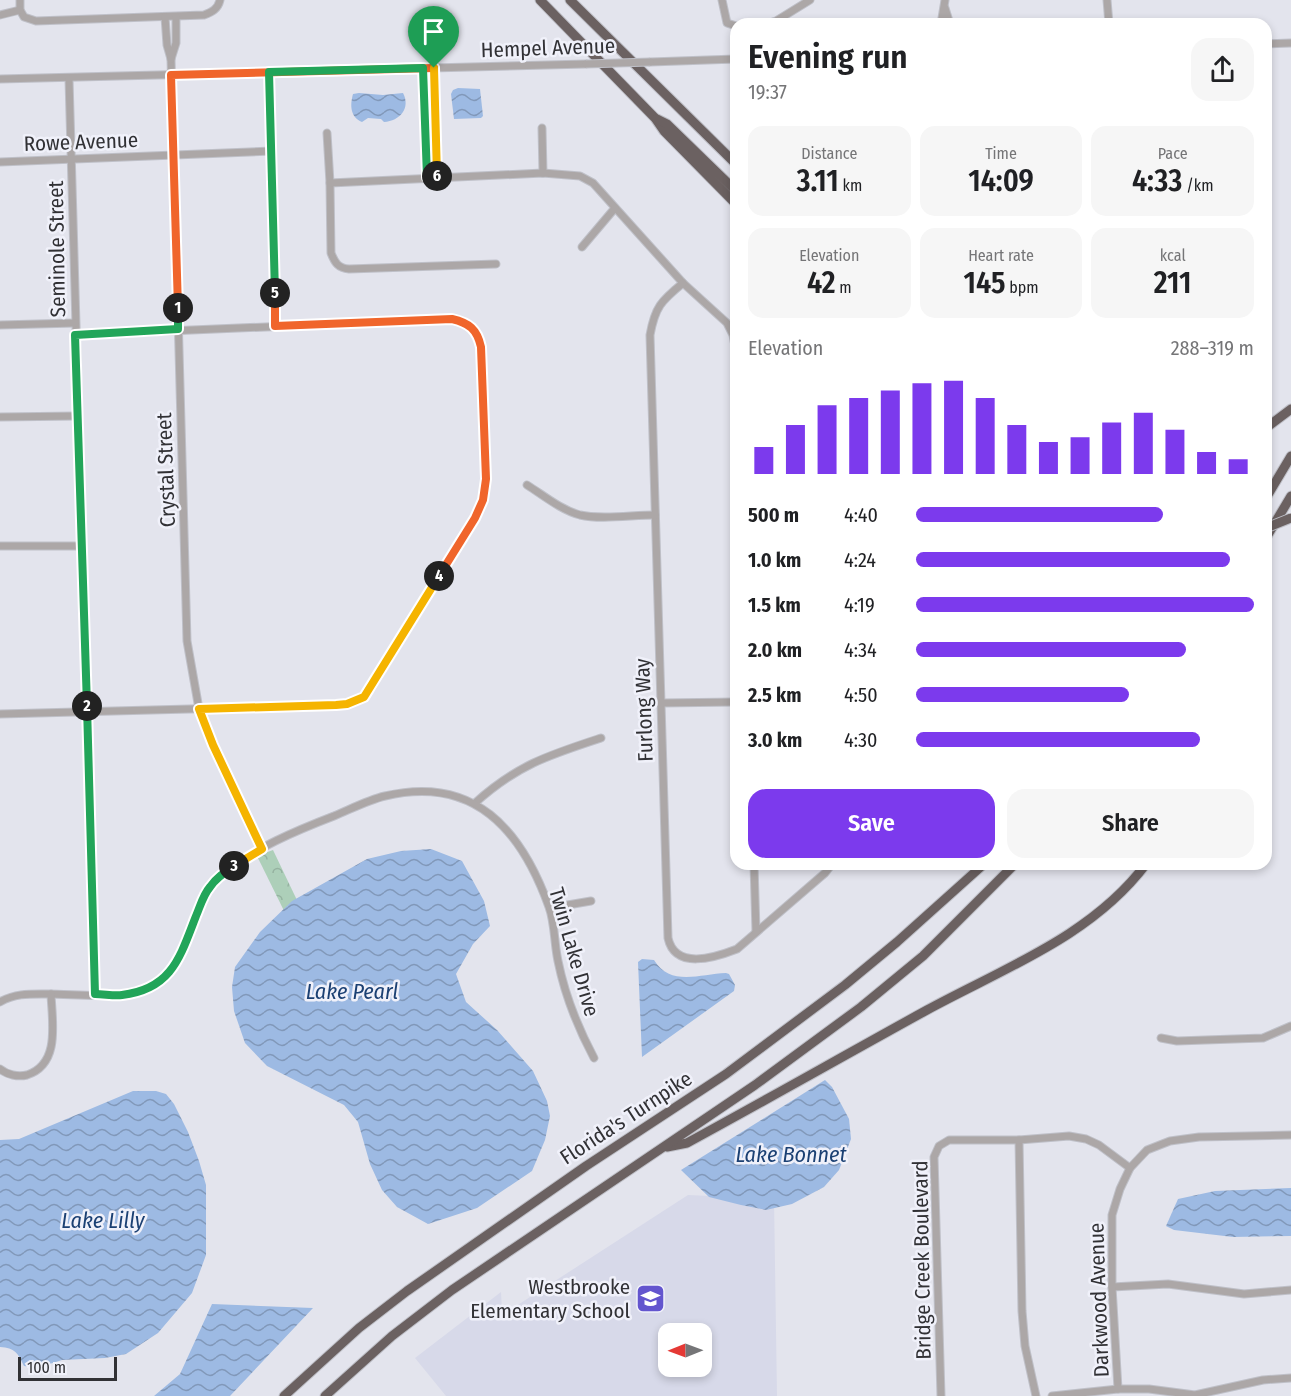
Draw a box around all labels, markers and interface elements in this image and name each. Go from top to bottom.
pin [408,6,459,68]
icon: arrive [417,15,450,48]
street label: Hempel Avenue [480,33,616,63]
text: Evening run [748,37,908,77]
button: share [1191,38,1254,101]
text: 19:37 [748,80,787,104]
street label: Rowe Avenue [23,127,139,157]
text: Distance [801,144,857,163]
text: Time [985,144,1017,163]
text: Pace [1158,144,1188,163]
pin: 6 [422,161,452,191]
text: 3.11 [796,163,839,199]
text: 14:09 [968,163,1034,199]
text: 4:33 [1132,163,1182,199]
text: 6 [433,166,441,185]
text: km [839,176,862,195]
text: /km [1182,176,1213,195]
street label: Seminole Street [43,180,71,318]
text: Elevation [799,246,859,265]
text: Heart rate [968,246,1034,265]
text: kcal [1160,246,1186,265]
text: 42 [807,265,836,301]
text: 145 [964,265,1005,301]
text: 211 [1154,265,1191,301]
pin: 5 [260,278,290,308]
text: m [836,278,852,297]
text: bpm [1005,278,1038,297]
text: 5 [271,283,279,302]
pin: 1 [163,293,193,323]
text: 1 [175,298,181,317]
text: Elevation [748,336,823,360]
text: 288–319 m [1171,336,1254,360]
street label: Crystal Street [151,412,181,528]
text: 500 m [748,503,799,527]
text: 4:40 [844,503,878,527]
text: 1.0 km [748,548,801,572]
text: 4:24 [844,548,876,572]
pin: 4 [424,561,454,591]
text: 4 [435,566,443,585]
text: 1.5 km [748,593,801,617]
text: 4:19 [844,593,875,617]
text: 2.0 km [748,638,802,662]
text: 4:34 [844,638,877,662]
street label: Furlong Way [629,657,659,762]
text: 2.5 km [748,683,801,707]
text: 4:50 [844,683,878,707]
pin: 2 [72,691,102,721]
text: 2 [83,696,91,715]
text: 3.0 km [748,728,802,752]
text: 4:30 [844,728,878,752]
button: Save [748,789,995,858]
button: Share [1007,789,1254,858]
pin: 3 [219,851,249,881]
text: 3 [230,856,238,875]
street label: Twin Lake Drive [543,885,605,1019]
water label: Lake Pearl [306,978,399,1005]
street label: Florida's Turnpike [555,1066,697,1170]
water label: Lake Bonnet [735,1141,847,1168]
street label: Bridge Creek Boulevard [907,1160,937,1360]
water label: Lake Lilly [61,1207,146,1234]
street label: Darkwood Avenue [1083,1222,1115,1378]
place label: Westbrooke Elementary School [470,1274,630,1324]
school or university icon: Westbrooke Elementary School [635,1283,667,1315]
north arrow [658,1323,712,1377]
map controls [658,1323,712,1377]
scale bar [18,1354,117,1382]
text: 100 m [27,1358,66,1377]

